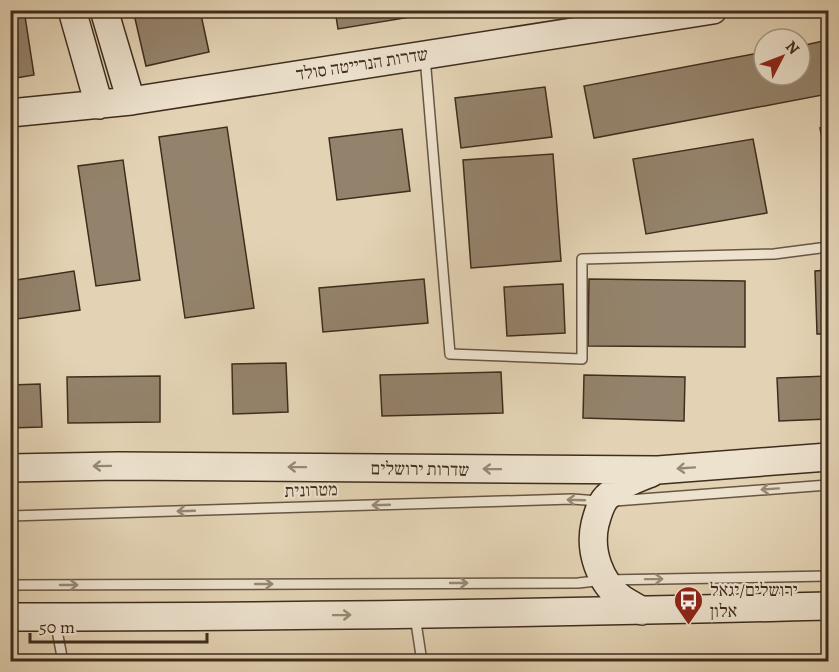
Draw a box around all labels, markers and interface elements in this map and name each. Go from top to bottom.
north arrow [752,27,812,87]
text: N [780,36,805,60]
street label: שדרות הנרייטה סולד [294,42,430,86]
street label: שדרות ירושלים [370,456,470,482]
one-way arrow [92,460,112,472]
one-way arrow [287,462,307,473]
one-way arrow [677,463,697,474]
one-way arrow [482,464,502,475]
street label: מטרונית [284,477,338,503]
one-way arrow [761,484,781,495]
one-way arrow [566,494,586,506]
one-way arrow [371,499,391,511]
one-way arrow [176,505,196,516]
one-way arrow [643,573,663,585]
one-way arrow [448,577,468,589]
one-way arrow [253,578,273,590]
place label: ירושלים/יגאל אלון [710,578,798,623]
one-way arrow [58,579,78,591]
bus stop icon: ירושלים/יגאל אלון [673,584,705,626]
scale bar [30,606,207,644]
one-way arrow [331,609,351,621]
text: 50 m [39,615,75,639]

